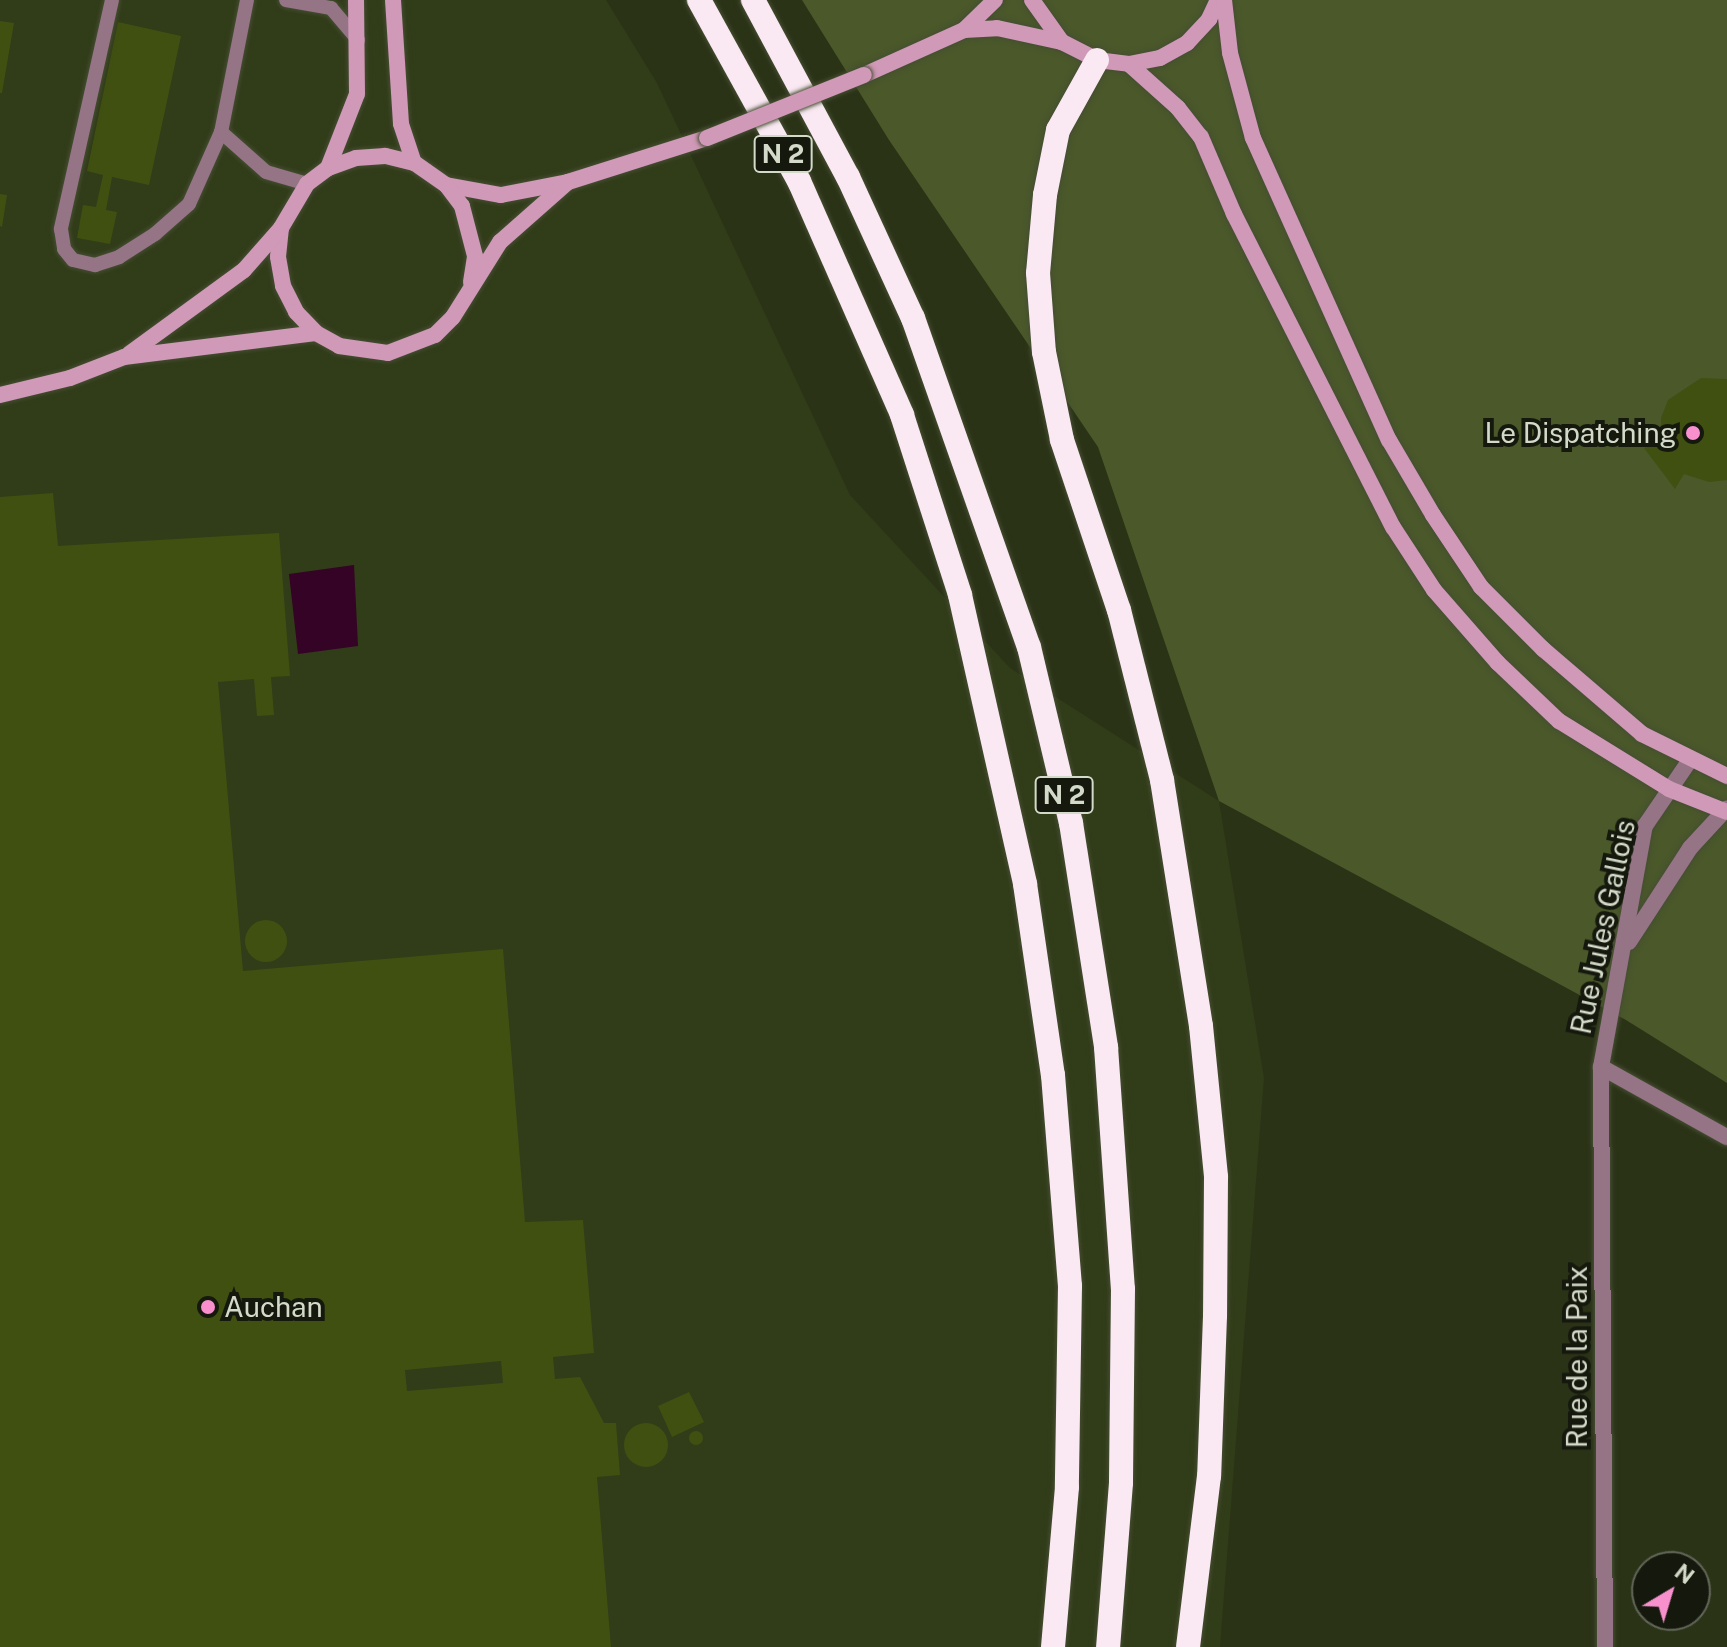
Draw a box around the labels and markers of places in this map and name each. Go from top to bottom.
place label: Le Dispatching [1484,416,1677,450]
marker: Le Dispatching [1684,424,1702,442]
place label: Auchan [224,1290,323,1324]
marker: Auchan [199,1298,217,1316]

